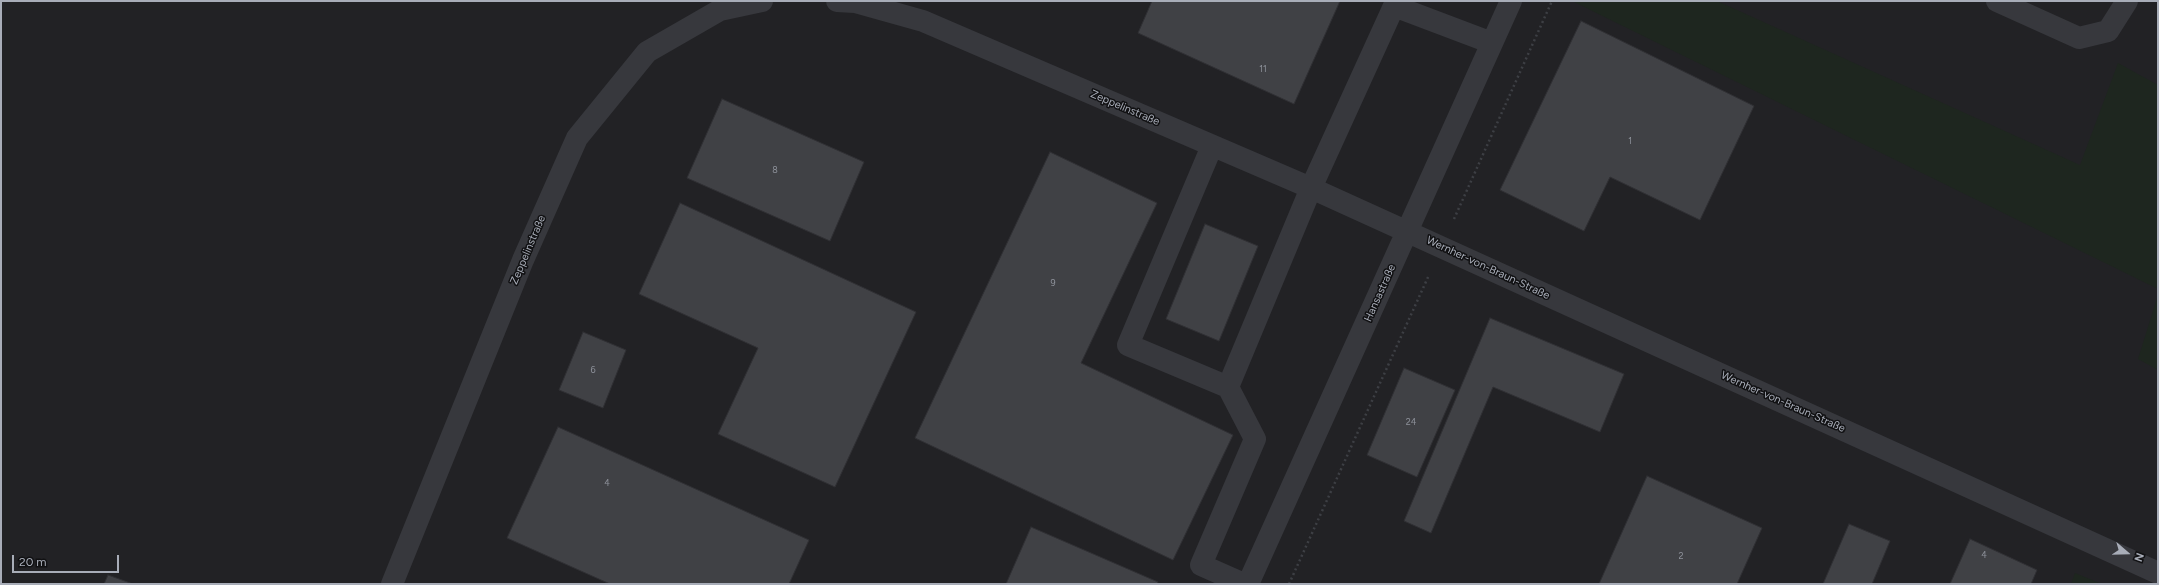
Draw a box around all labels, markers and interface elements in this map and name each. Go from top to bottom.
house number: 11 [1259,64,1267,74]
street label: Zeppelinstraße [1088,87,1162,129]
house number: 1 [1628,136,1632,146]
house number: 8 [772,165,778,175]
street label: Zeppelinstraße [507,213,549,287]
street label: Wernher-von-Braun-Straße [1424,234,1552,302]
street label: Hansastraße [1361,262,1399,324]
house number: 9 [1050,278,1056,288]
house number: 6 [590,365,596,375]
street label: Wernher-von-Braun-Straße [1719,369,1847,435]
house number: 24 [1406,417,1416,427]
house number: 4 [604,478,610,488]
north arrow [2107,533,2147,573]
scale bar [14,547,121,573]
house number: 4 [1981,550,1987,560]
house number: 2 [1678,551,1684,561]
text: N [2131,551,2146,563]
text: 20 m [19,555,47,569]

